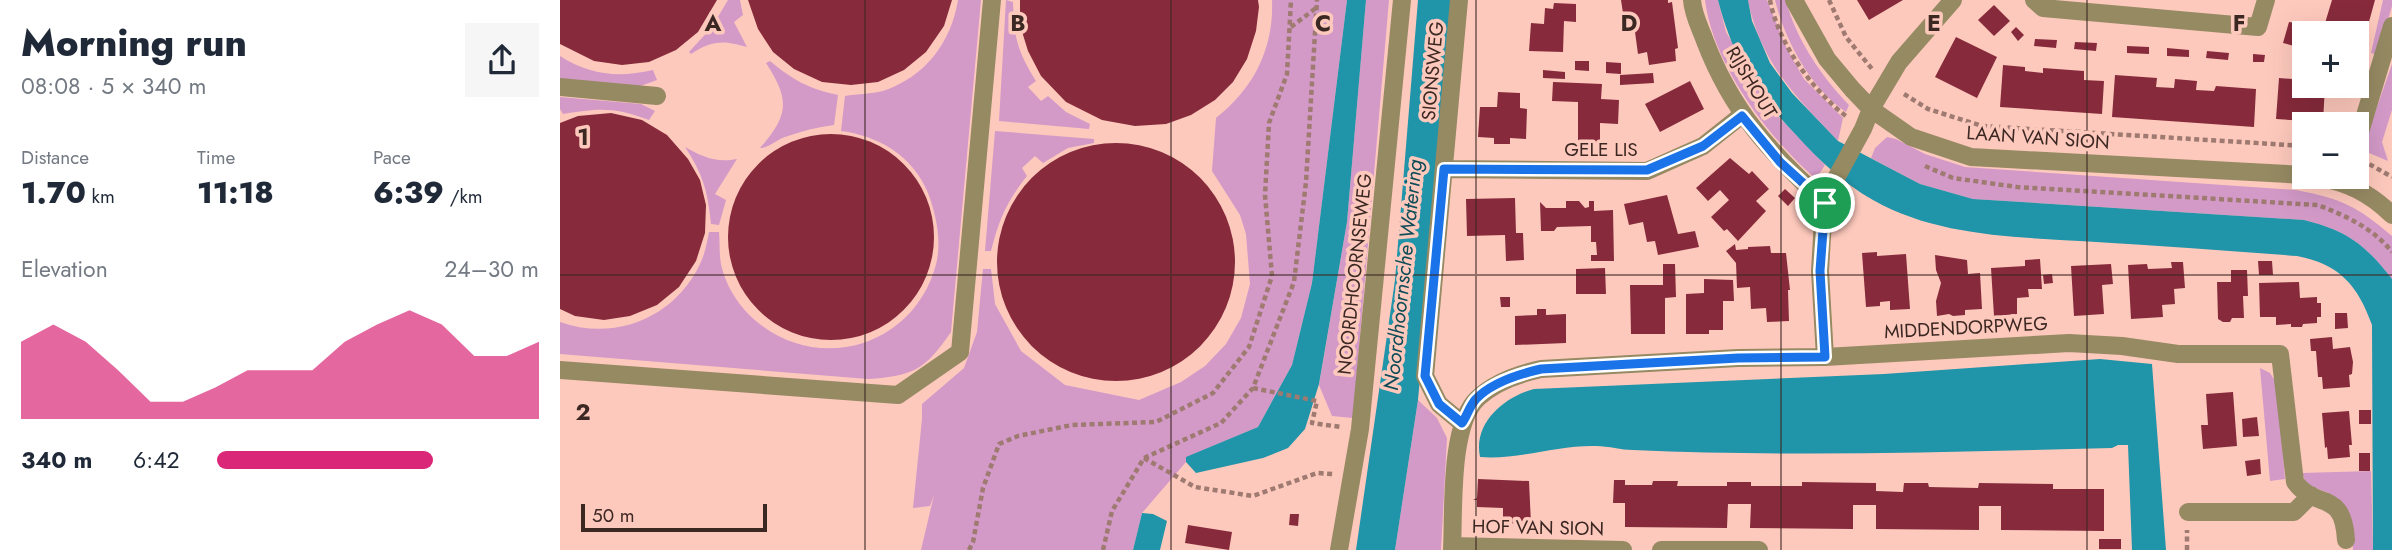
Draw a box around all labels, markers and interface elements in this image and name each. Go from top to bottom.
text: A [704,6,722,40]
text: B [1010,6,1026,40]
text: C [1315,6,1331,40]
text: D [1621,6,1638,40]
text: E [1927,6,1941,40]
text: F [2233,6,2245,40]
text: Morning run [21,15,247,70]
street label: SIONSWEG [1415,20,1450,122]
map controls [2292,21,2369,189]
button: + [2292,21,2369,98]
button: share [465,23,539,97]
street label: RIJSHOUT [1720,41,1784,123]
text: 08:08 · 5 × 340 m [21,69,206,103]
button: − [2292,112,2369,189]
street label: LAAN VAN SION [1965,119,2111,156]
text: 1 [577,120,589,154]
street label: GELE LIS [1564,136,1638,163]
text: Distance [21,144,89,171]
text: Time [197,144,235,171]
text: Pace [373,144,411,171]
water label: Noordhoornsche Watering [1376,157,1430,392]
text: 1.70 [21,171,86,214]
text: 11:18 [197,171,274,214]
text: 6:39 [373,171,444,214]
street label: NOORDHOORNSEWEG [1331,172,1378,376]
pin [1795,173,1855,233]
text: km [86,183,115,210]
text: /km [444,183,483,210]
icon: arrive [1806,184,1844,222]
text: Elevation [21,252,108,286]
text: 24–30 m [444,252,539,286]
street label: MIDDENDORPWEG [1883,310,2049,345]
text: 2 [575,395,591,429]
text: 340 m [21,443,92,477]
text: 6:42 [133,443,180,477]
scale bar [581,501,766,533]
text: 50 m [592,502,635,529]
street label: HOF VAN SION [1472,513,1604,542]

